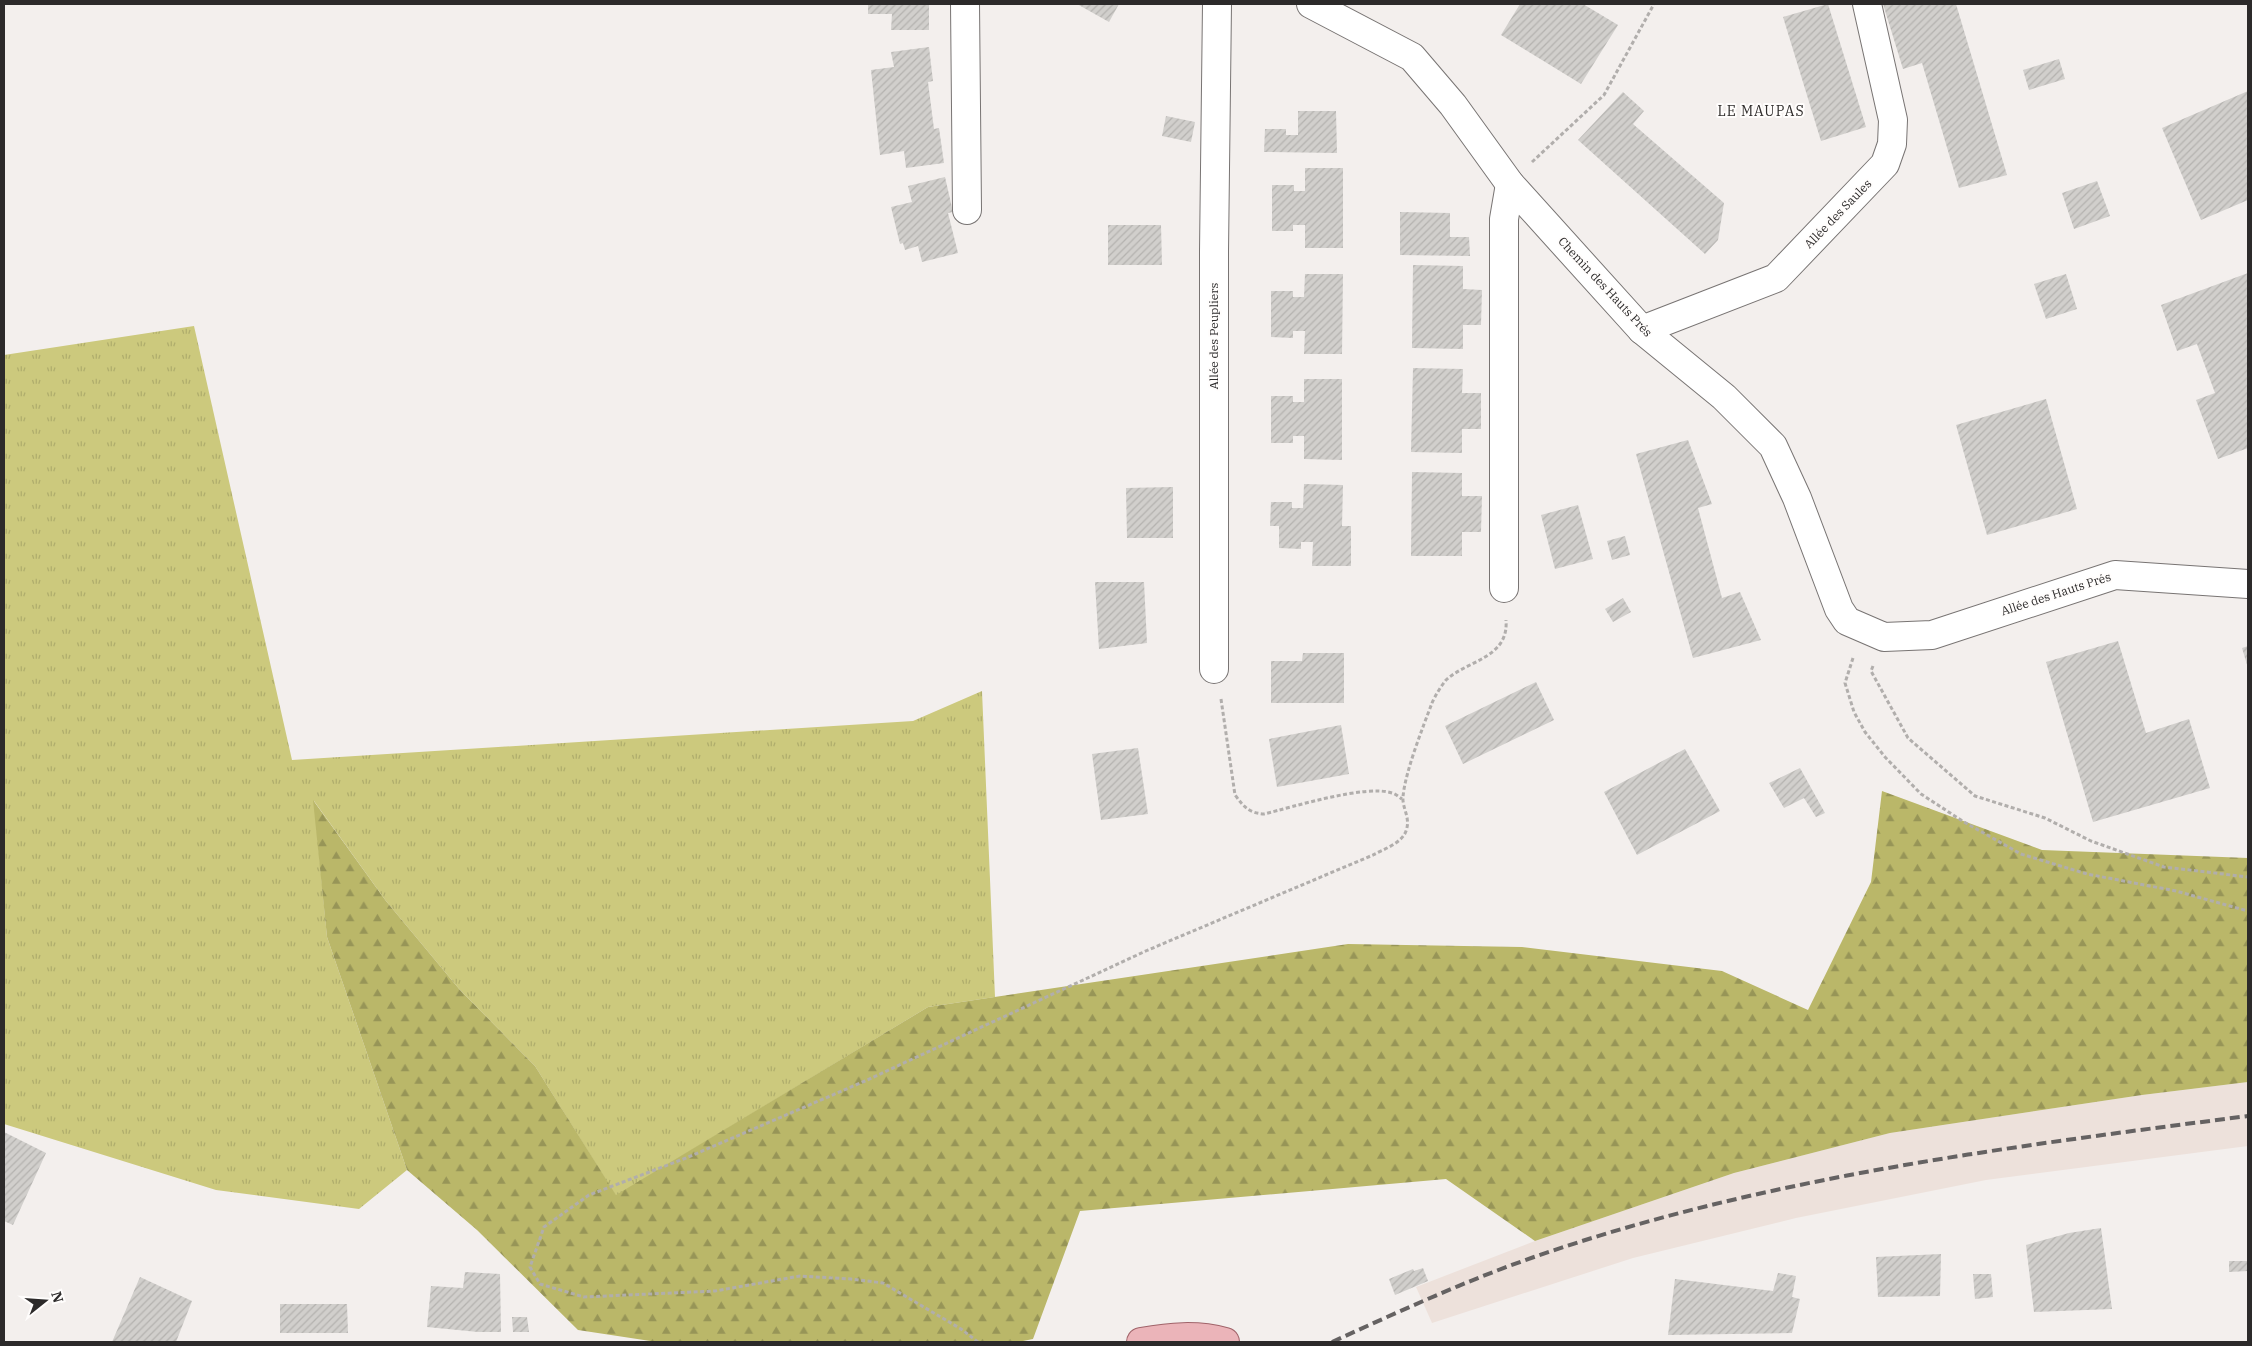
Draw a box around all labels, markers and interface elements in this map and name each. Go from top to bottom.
district label: LE MAUPAS [1717,102,1805,120]
street label: Allée des Saules [1801,176,1874,251]
street label: Chemin des Hauts Prés [1555,234,1656,340]
street label: Allée des Peupliers [1206,282,1221,389]
street label: Allée des Hauts Prés [1999,569,2113,618]
north arrow [20,1276,70,1326]
text: N [47,1289,68,1305]

